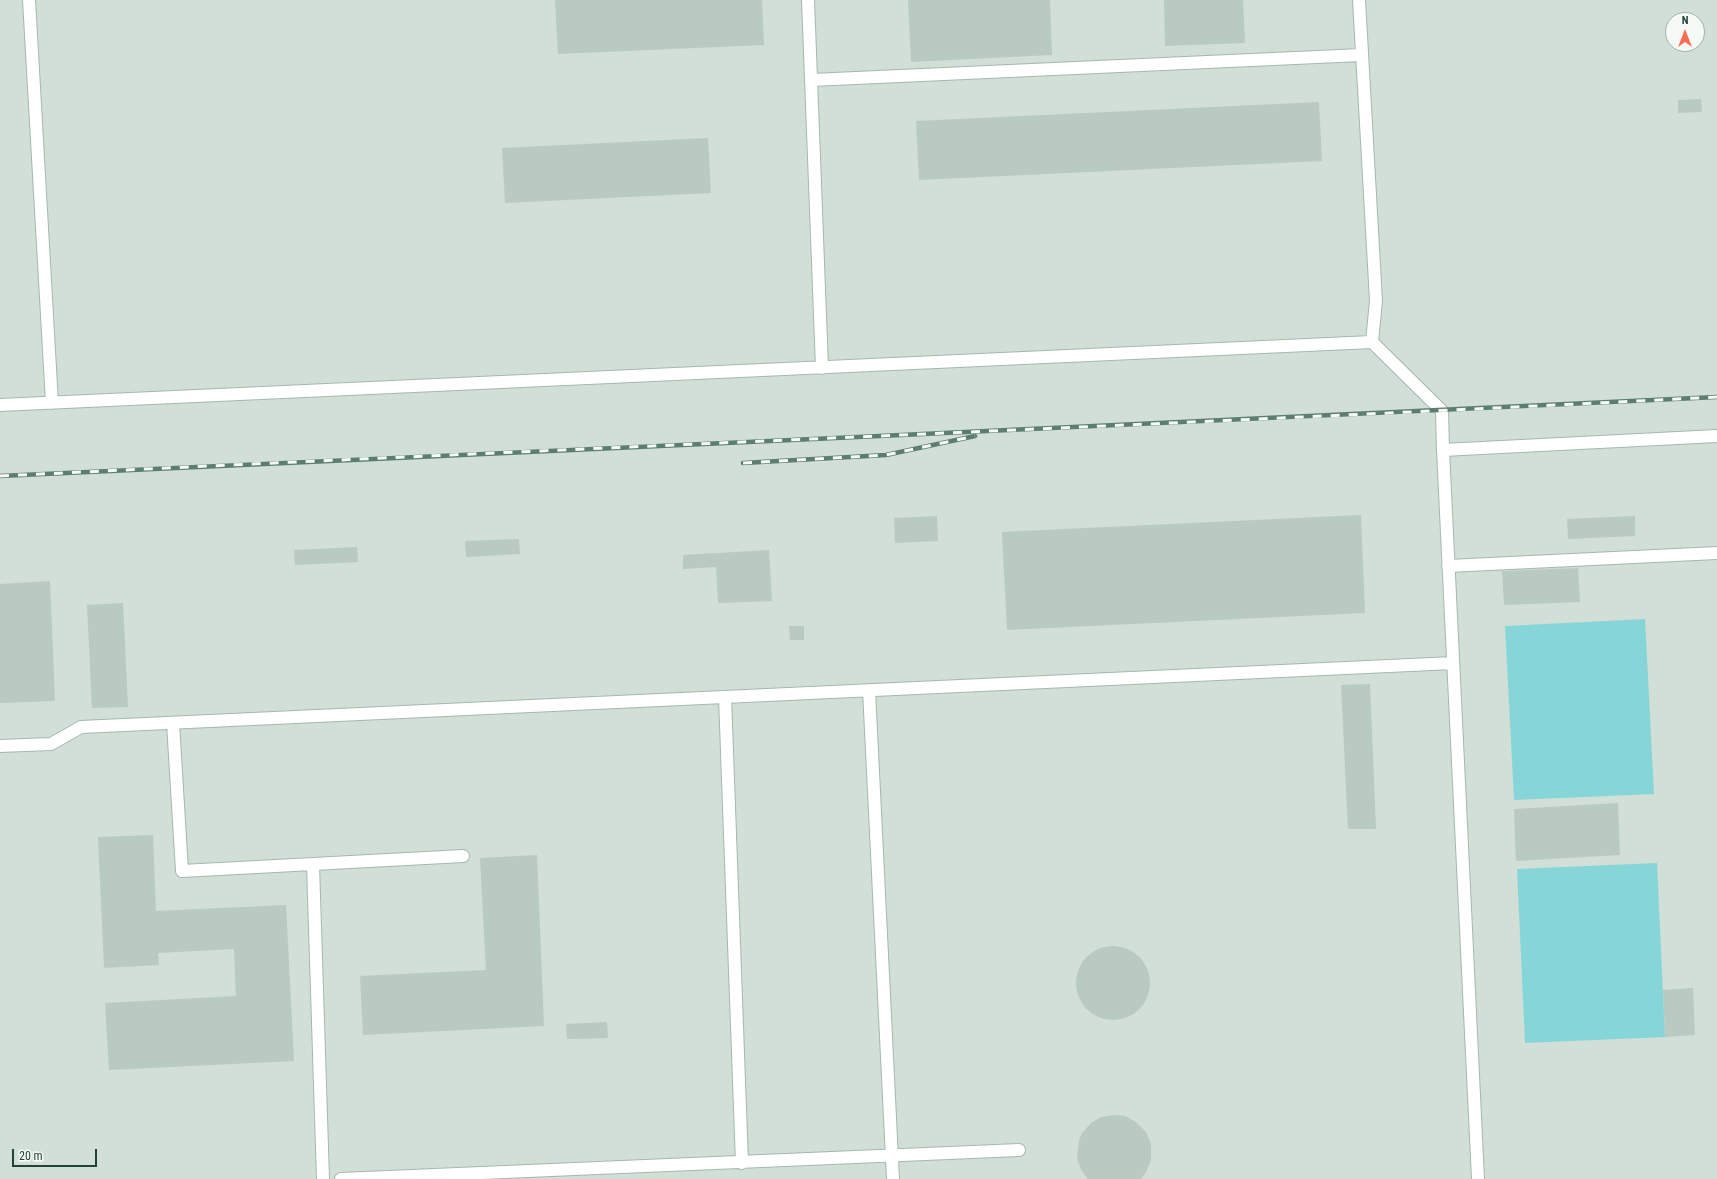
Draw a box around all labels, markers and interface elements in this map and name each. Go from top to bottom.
north arrow [1665,12,1705,52]
text: N [1682,14,1688,27]
scale bar [14,1141,99,1167]
text: 20 m [19,1149,43,1163]

